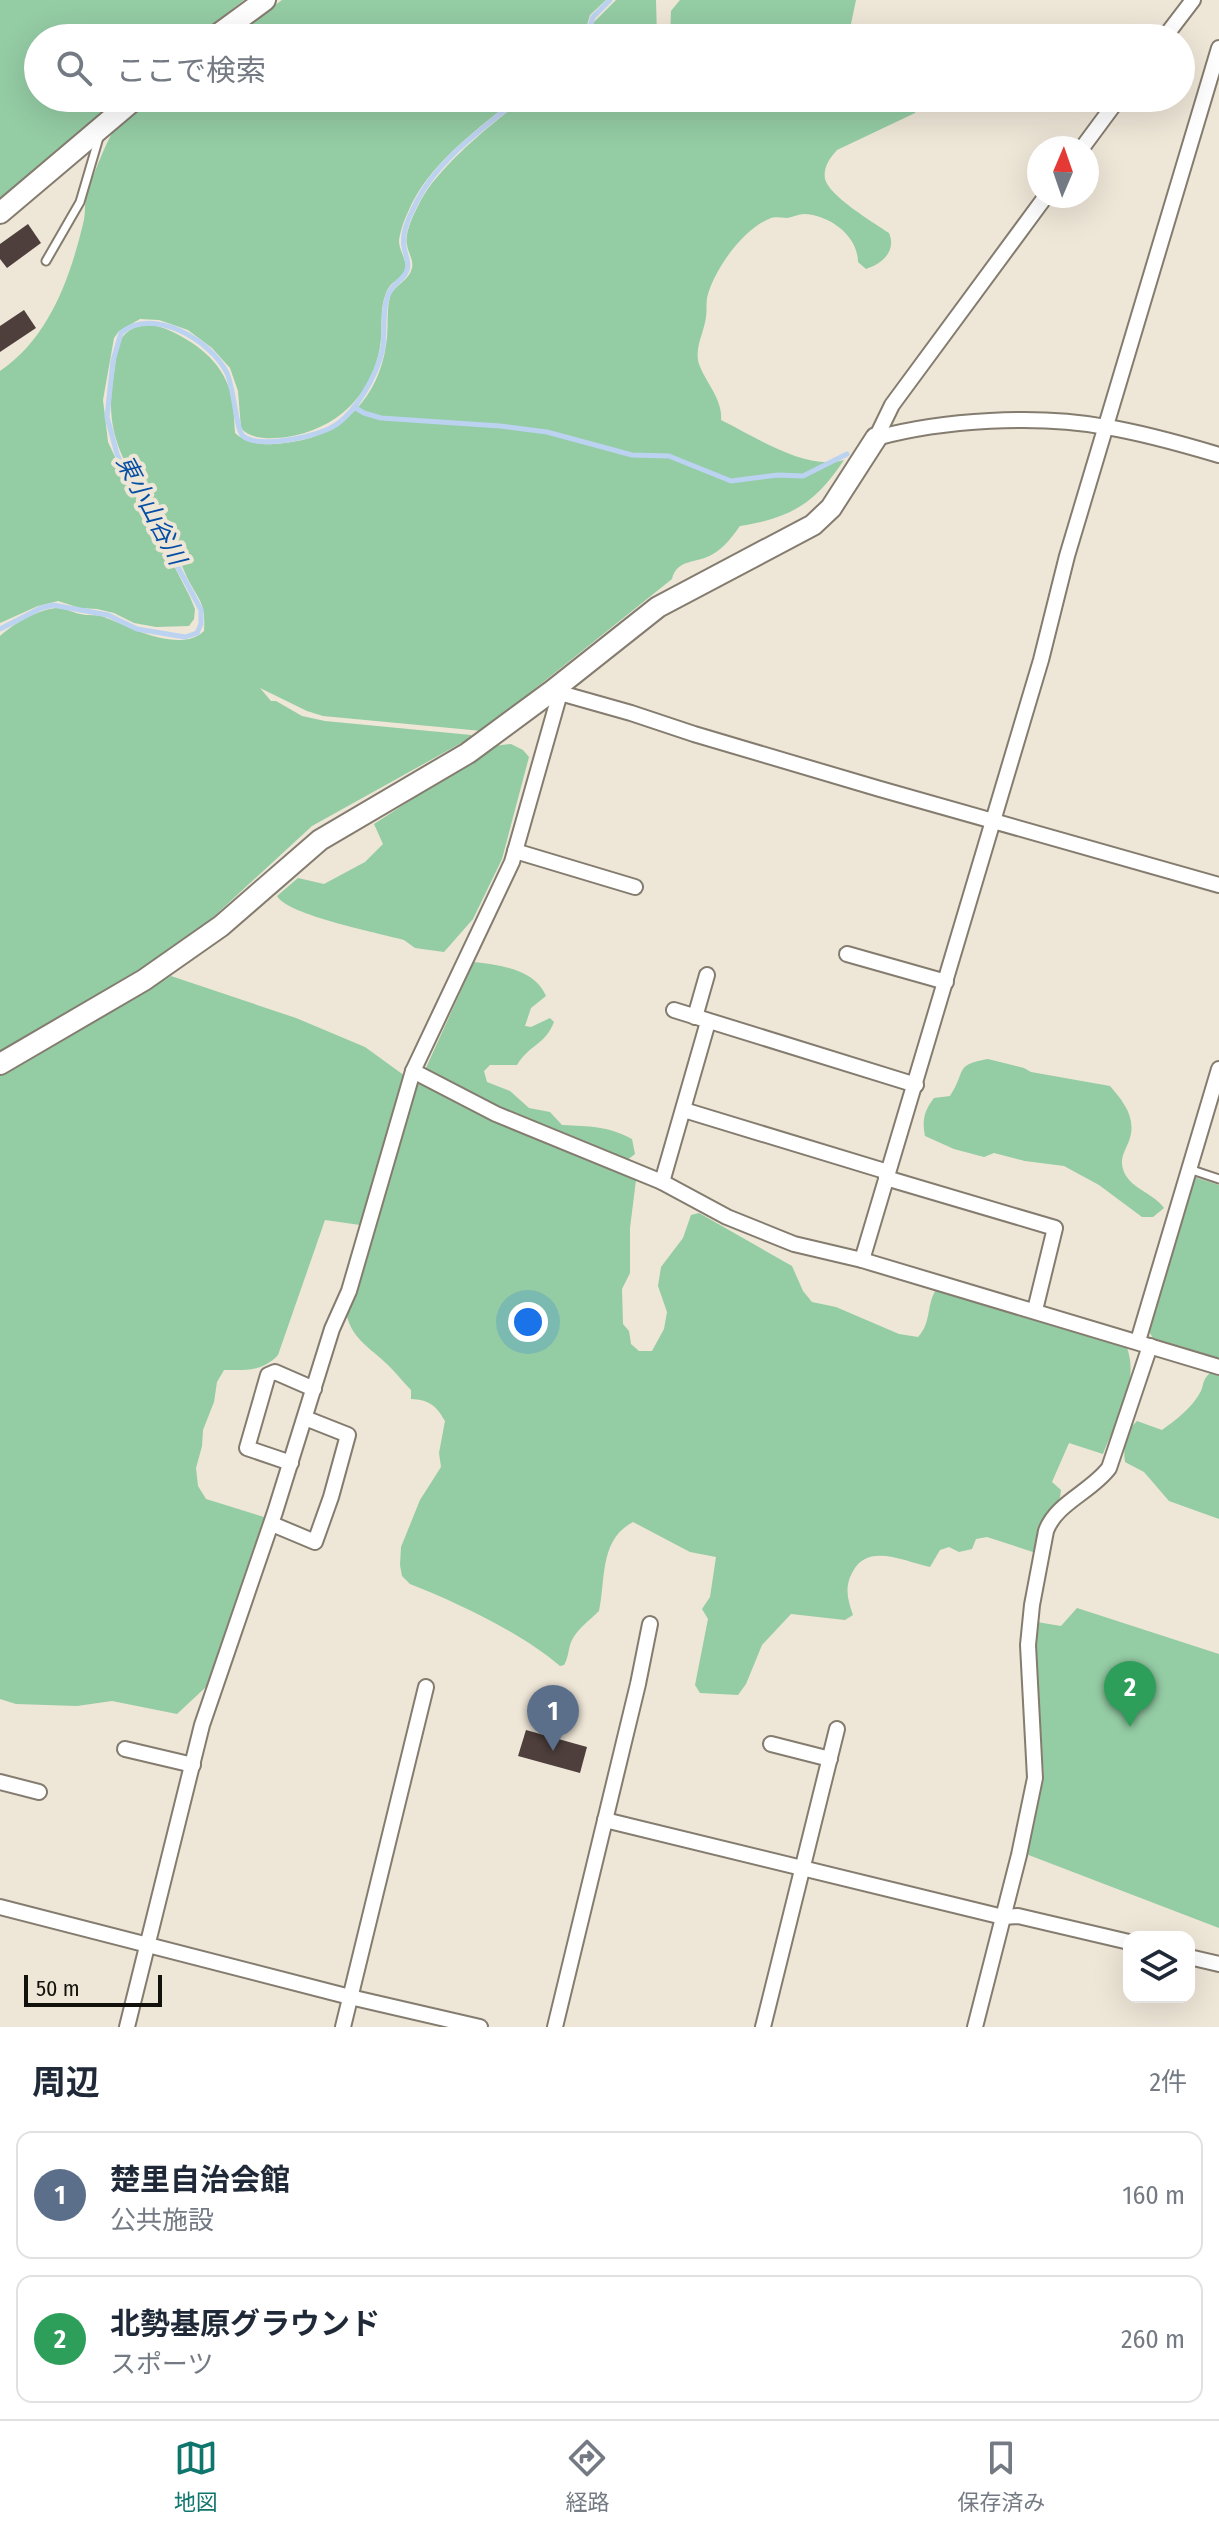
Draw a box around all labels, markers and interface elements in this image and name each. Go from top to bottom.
search box [24,24,1195,112]
icon: search [52,46,96,90]
text: ここで検索 [116,53,266,89]
north arrow [1027,136,1099,208]
water label: 東小山谷川 [110,450,193,572]
your location [508,1302,548,1342]
pin: 2 [1104,1661,1156,1727]
pin: 1 [527,1685,579,1751]
map controls [1123,1931,1195,2003]
button: layers [1123,1931,1195,2003]
scale bar [24,1971,162,2007]
text: 50 m [36,1975,80,2002]
text: 周辺 [32,2062,100,2103]
text: 2件 [1150,2067,1187,2098]
text: 楚里自治会館 [110,2162,290,2198]
text: 1 [55,2180,66,2211]
text: 160 m [1122,2180,1185,2211]
text: 公共施設 [110,2205,214,2236]
text: 北勢基原グラウンド [110,2306,380,2342]
text: 2 [54,2324,66,2355]
text: 260 m [1121,2324,1185,2355]
text: スポーツ [110,2349,213,2380]
tab: 地図 [174,2436,218,2516]
tab: 経路 [565,2436,609,2516]
tab: 保存済み [957,2436,1045,2516]

